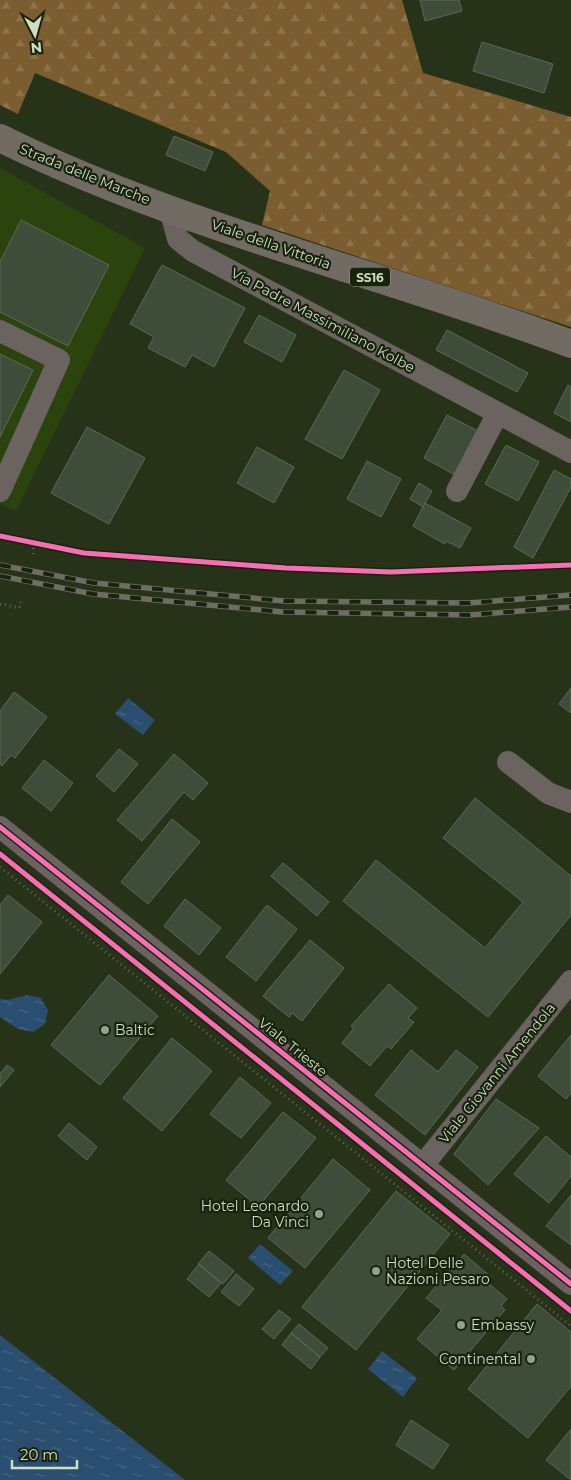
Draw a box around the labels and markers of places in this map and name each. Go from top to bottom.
place label: Baltic [115,1021,155,1039]
marker: Baltic [99,1024,111,1036]
place label: Hotel Leonardo Da Vinci [201,1197,309,1231]
marker: Hotel Leonardo Da Vinci [313,1208,325,1220]
place label: Hotel Delle Nazioni Pesaro [386,1254,490,1288]
marker: Hotel Delle Nazioni Pesaro [370,1265,382,1277]
place label: Embassy [471,1316,535,1334]
marker: Embassy [455,1319,467,1331]
place label: Continental [439,1350,521,1368]
marker: Continental [525,1353,537,1365]

